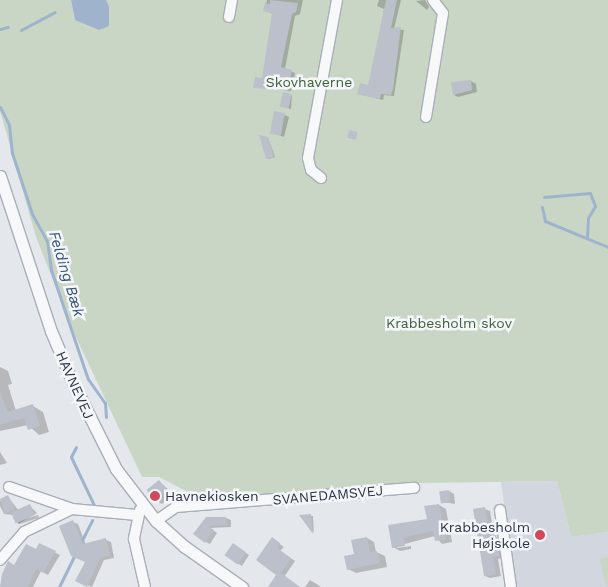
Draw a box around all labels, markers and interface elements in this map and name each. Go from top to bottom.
park label: Skovhaverne [266,74,352,90]
water label: Felding Bæk [44,229,88,319]
park label: Krabbesholm skov [386,315,512,331]
street label: HAVNEVEJ [53,348,97,422]
street label: SVANEDAMSVEJ [272,482,384,508]
place label: Havnekiosken [165,488,259,504]
marker: Havnekiosken [149,490,161,502]
place label: Krabbesholm Højskole [440,519,530,552]
marker: Krabbesholm Højskole [534,529,546,541]

